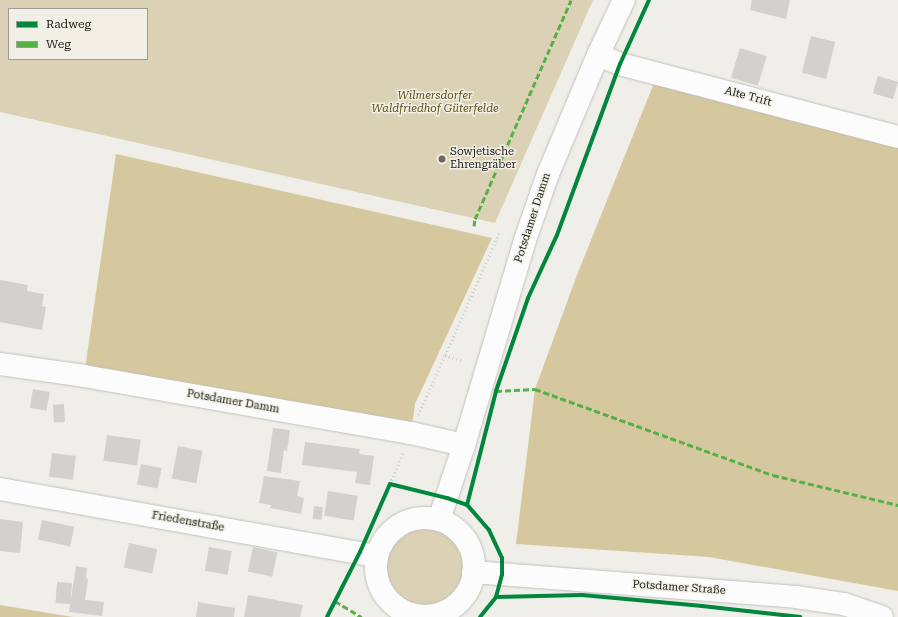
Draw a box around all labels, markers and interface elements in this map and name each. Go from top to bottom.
legend [8,8,148,60]
text: Radweg [46,17,91,31]
text: Weg [46,37,71,51]
street label: Alte Trift [723,84,773,110]
park label: Wilmersdorfer Waldfriedhof Güterfelde [371,90,499,116]
place label: Sowjetische Ehrengräber [450,146,516,172]
marker: Sowjetische Ehrengräber [437,154,447,164]
street label: Potsdamer Damm [512,171,554,265]
street label: Potsdamer Damm [186,387,280,417]
street label: Friedenstraße [151,509,225,535]
street label: Potsdamer Straße [632,578,726,598]

